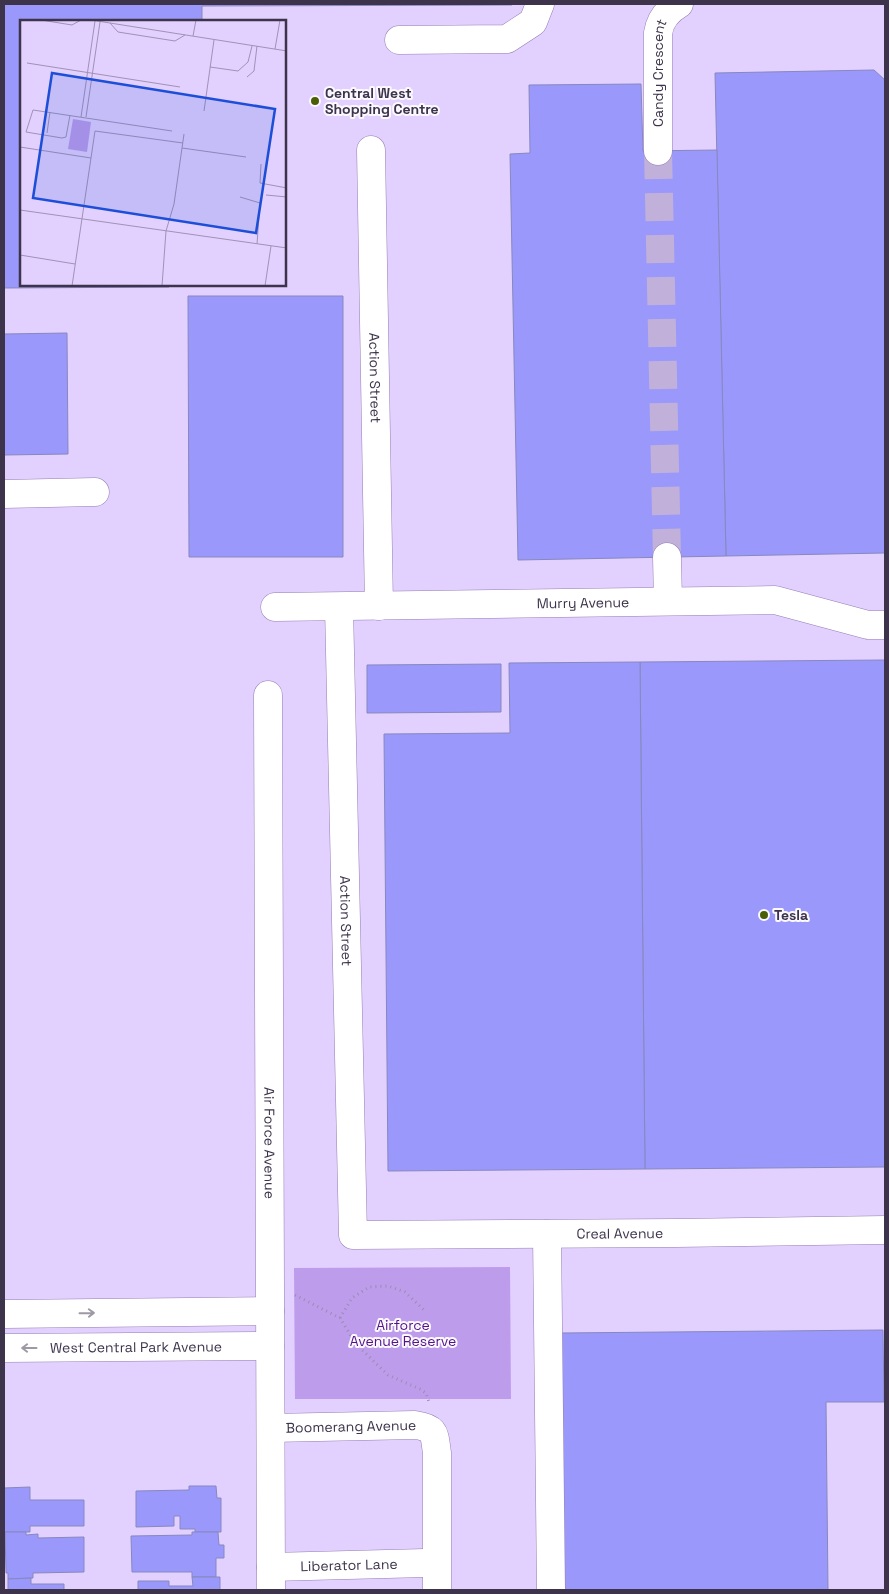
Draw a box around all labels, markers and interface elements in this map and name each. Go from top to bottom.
street label: Candy Crescent [649,16,671,127]
inset map [20,20,286,286]
place label: Central West Shopping Centre [325,84,439,118]
marker: Central West Shopping Centre [309,95,321,107]
street label: Action Street [365,333,385,423]
street label: Murry Avenue [536,593,629,612]
street label: Action Street [336,875,356,966]
place label: Tesla [774,906,808,924]
marker: Tesla [758,909,770,921]
street label: Air Force Avenue [260,1087,279,1199]
street label: Creal Avenue [576,1224,663,1243]
one-way arrow [79,1308,95,1318]
park label: Airforce Avenue Reserve [350,1316,456,1350]
street label: West Central Park Avenue [50,1337,222,1357]
one-way arrow [21,1343,38,1353]
street label: Boomerang Avenue [286,1416,416,1437]
street label: Liberator Lane [300,1555,398,1575]

